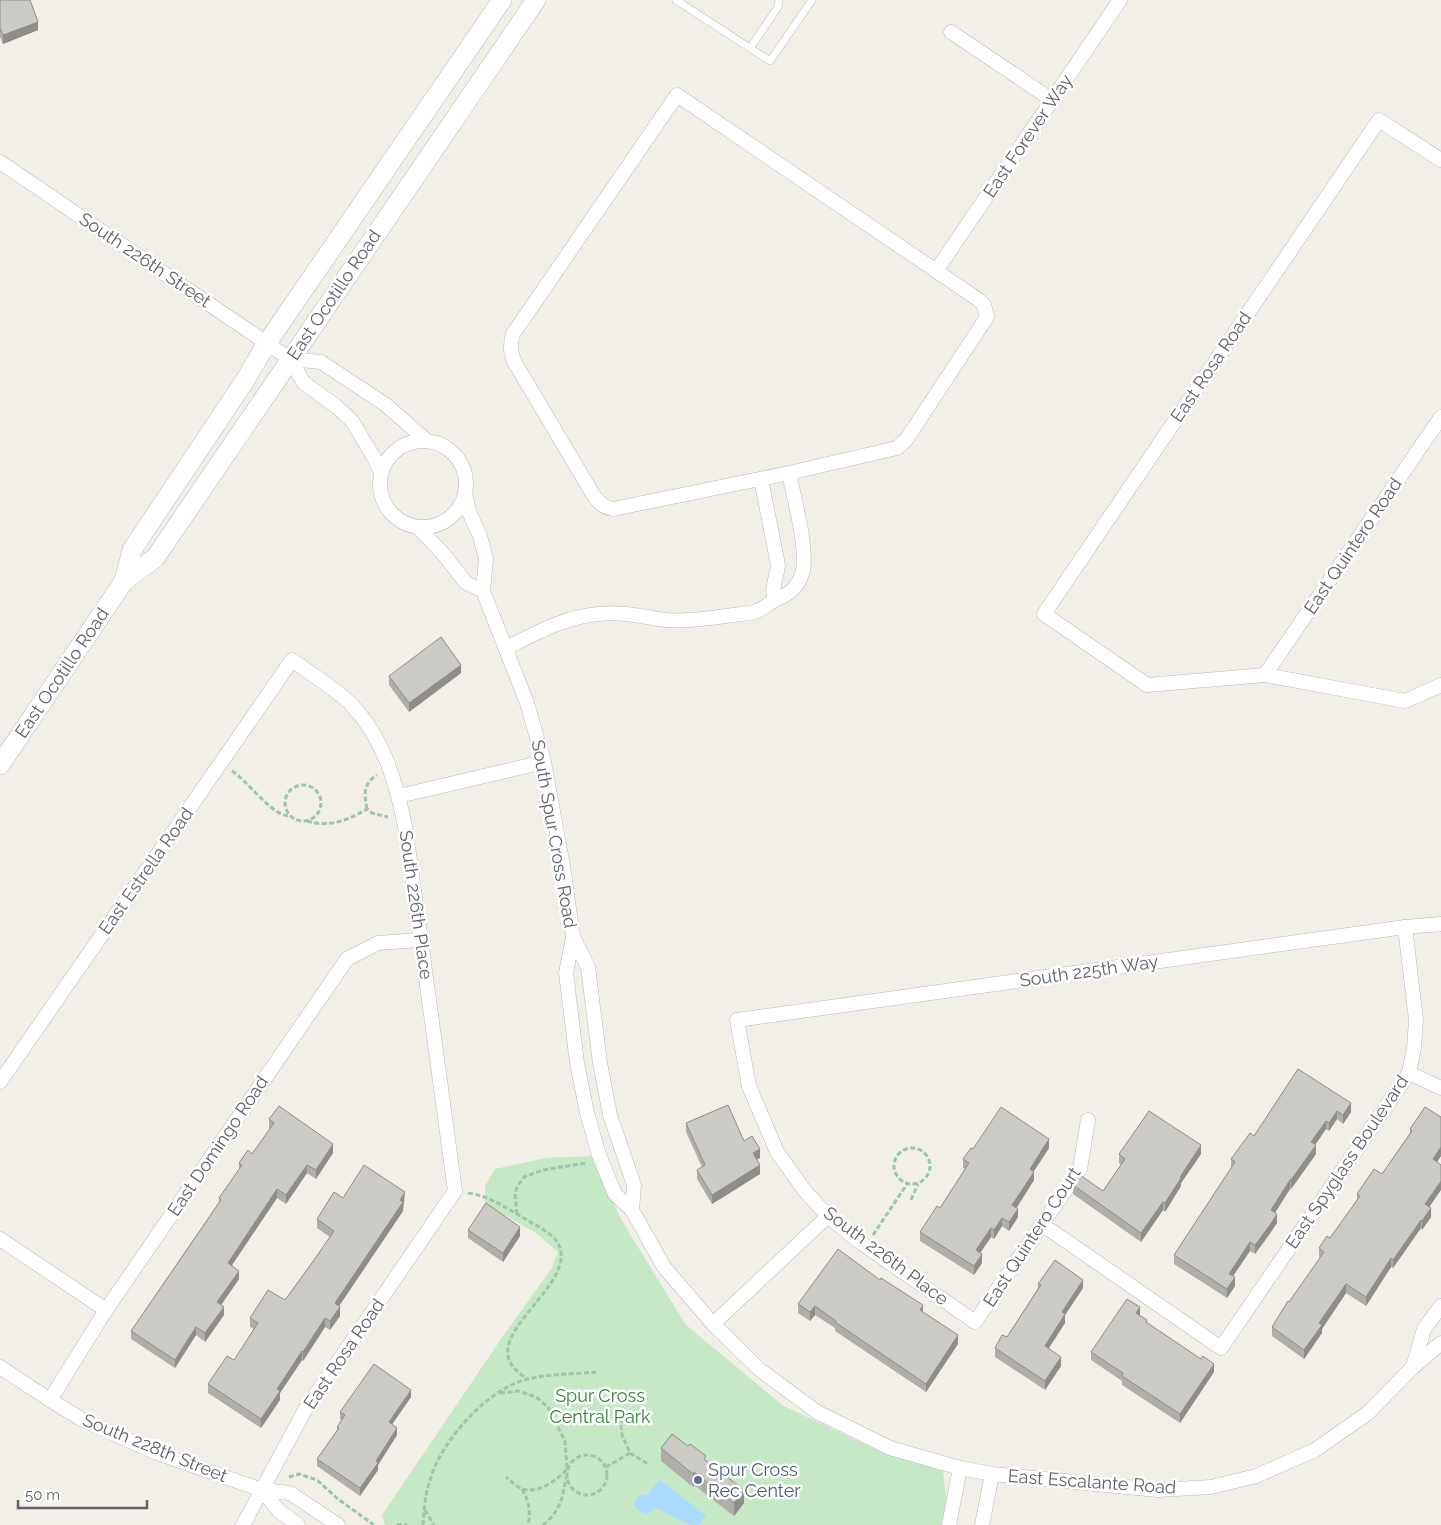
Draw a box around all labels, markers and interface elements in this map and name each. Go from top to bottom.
street label: East Forever Way [979,70,1077,201]
street label: South 226th Street [76,208,215,311]
street label: East Ocotillo Road [282,226,385,364]
street label: East Rosa Road [1166,308,1255,426]
street label: East Quintero Road [1299,474,1406,618]
street label: East Ocotillo Road [10,604,113,742]
street label: South Spur Cross Road [528,738,581,930]
street label: East Estrella Road [94,803,197,938]
street label: South 226th Place [396,829,437,981]
street label: South 225th Way [1018,950,1160,991]
street label: East Spyglass Boulevard [1281,1071,1412,1252]
street label: East Domingo Road [163,1072,272,1220]
street label: East Quintero Court [979,1163,1085,1311]
street label: South 226th Place [820,1202,953,1310]
street label: East Rosa Road [299,1295,388,1413]
park label: Spur Cross Central Park [549,1385,651,1427]
street label: South 228th Street [80,1409,230,1486]
place label: Spur Cross Rec Center [708,1459,801,1501]
street label: East Escalante Road [1007,1465,1177,1498]
marker: Spur Cross Rec Center [692,1474,704,1486]
scale bar [18,1478,146,1510]
text: 50 m [25,1486,60,1504]

